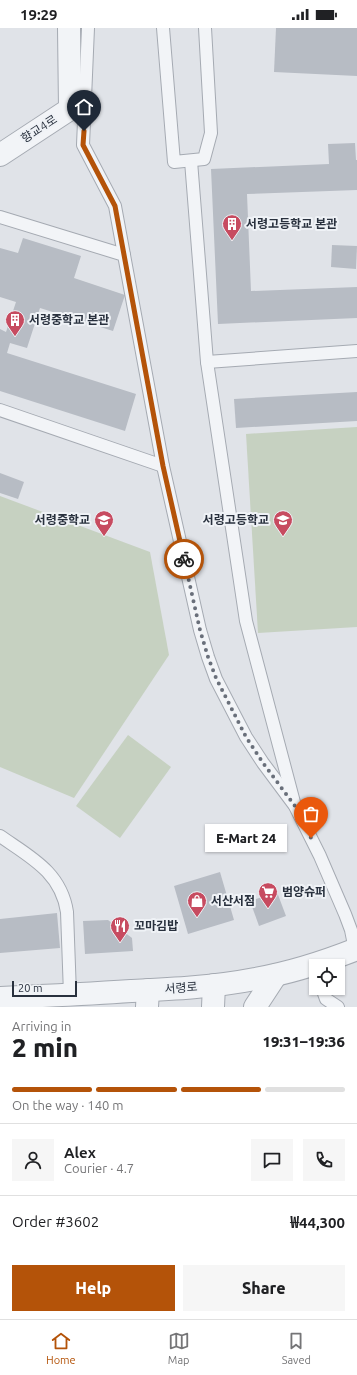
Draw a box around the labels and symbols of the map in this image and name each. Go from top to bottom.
pin [67,90,101,131]
street label: 향교4로 [18,112,59,145]
building icon: 서령고등학교 본관 [221,213,243,241]
place label: 서령고등학교 본관 [246,217,337,230]
building icon: 서령중학교 본관 [4,309,26,337]
place label: 서령중학교 본관 [29,313,109,326]
school or university icon: 서령중학교 [93,509,115,537]
school or university icon: 서령고등학교 [272,509,294,537]
place label: 서령중학교 [35,513,90,526]
place label: 서령고등학교 [203,513,269,526]
courier [164,539,204,579]
pin [294,797,328,838]
callout: E-Mart 24 [205,824,287,852]
supermarket icon: 범양슈퍼 [257,881,279,909]
place label: 범양슈퍼 [282,885,326,898]
shop icon: 서산서점 [186,890,208,918]
place label: 서산서점 [211,894,255,907]
restaurant icon: 꼬마김밥 [109,915,131,943]
place label: 꼬마김밥 [134,919,178,932]
scale bar [12,979,77,998]
street label: 서령로 [164,980,198,995]

